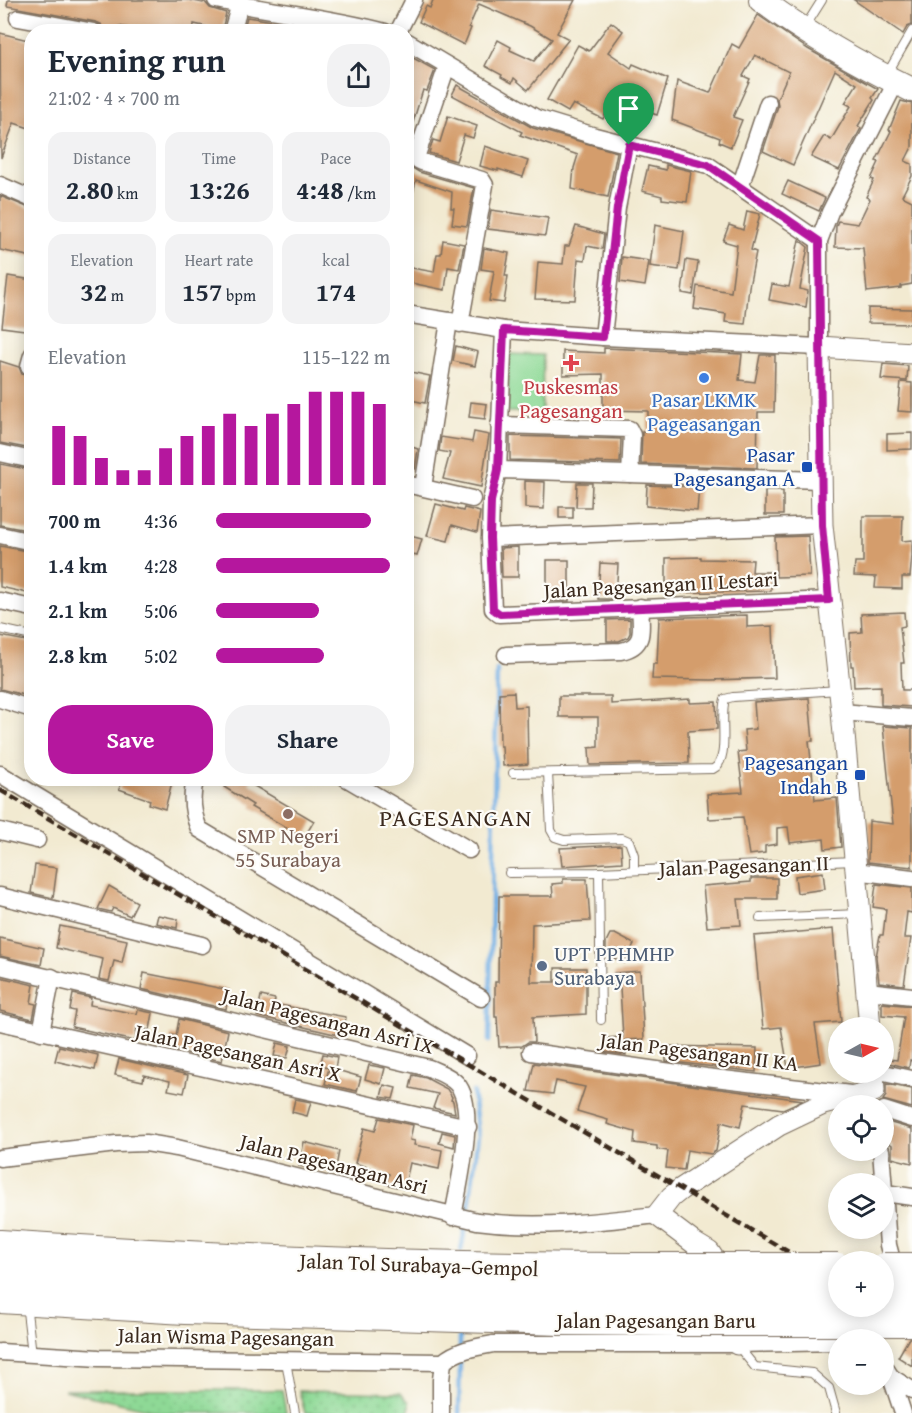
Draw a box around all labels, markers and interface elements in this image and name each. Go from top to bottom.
text: Evening run [48,36,225,84]
button: share [327,44,390,107]
text: 21:02 · 4 × 700 m [48,83,180,112]
pin [603,83,654,145]
icon: arrive [612,92,645,125]
text: Distance [73,146,131,170]
text: Time [202,146,236,170]
text: Pace [321,146,351,170]
text: 2.80 [66,170,114,209]
text: 13:26 [188,170,250,209]
text: 4:48 [296,170,344,209]
text: km [114,181,138,205]
text: /km [344,181,376,205]
text: Elevation [71,248,133,272]
text: Heart rate [185,248,253,272]
text: kcal [322,248,350,272]
text: 32 [80,272,107,311]
text: 157 [182,272,222,311]
text: 174 [316,272,356,311]
text: m [107,283,124,307]
text: bpm [222,283,256,307]
text: Elevation [48,342,126,371]
text: 115–122 m [302,342,390,371]
marker: Puskesmas Pagesangan [562,354,580,372]
place label: Puskesmas Pagesangan [519,371,623,426]
marker: Pasar LKMK Pageasangan [697,371,711,385]
place label: Pasar LKMK Pageasangan [647,384,761,439]
place label: Pasar Pagesangan A [674,439,795,494]
marker: Pasar Pagesangan A [800,460,814,474]
text: 700 m [48,506,101,535]
text: 4:36 [144,506,178,535]
text: 1.4 km [48,551,107,580]
text: 4:28 [144,551,178,580]
street label: Jalan Pagesangan II Lestari [540,563,779,606]
text: 2.1 km [48,596,107,625]
text: 5:06 [144,596,178,625]
text: 2.8 km [48,641,107,670]
text: 5:02 [144,641,178,670]
button: Save [48,705,213,774]
button: Share [225,705,390,774]
place label: Pagesangan Indah B [744,747,848,802]
marker: Pagesangan Indah B [853,768,867,782]
district label: PAGESANGAN [379,800,533,835]
marker: SMP Negeri 55 Surabaya [281,807,295,821]
place label: SMP Negeri 55 Surabaya [235,820,341,875]
street label: Jalan Pagesangan II [655,847,830,884]
place label: UPT PPHMHP Surabaya [554,938,674,993]
marker: UPT PPHMHP Surabaya [535,959,549,973]
street label: Jalan Pagesangan Asri IX [216,979,437,1062]
street label: Jalan Pagesangan Asri X [129,1015,344,1090]
north arrow [828,1017,894,1083]
map controls [828,1017,894,1395]
street label: Jalan Pagesangan II KA [595,1024,800,1079]
button: locate [828,1095,894,1161]
street label: Jalan Pagesangan Asri [234,1124,431,1202]
button: layers [828,1173,894,1239]
street label: Jalan Tol Surabaya–Gempol [296,1245,539,1284]
button: + [828,1251,894,1317]
street label: Jalan Pagesangan Baru [554,1305,756,1336]
street label: Jalan Wisma Pagesangan [115,1319,335,1354]
button: − [828,1329,894,1395]

